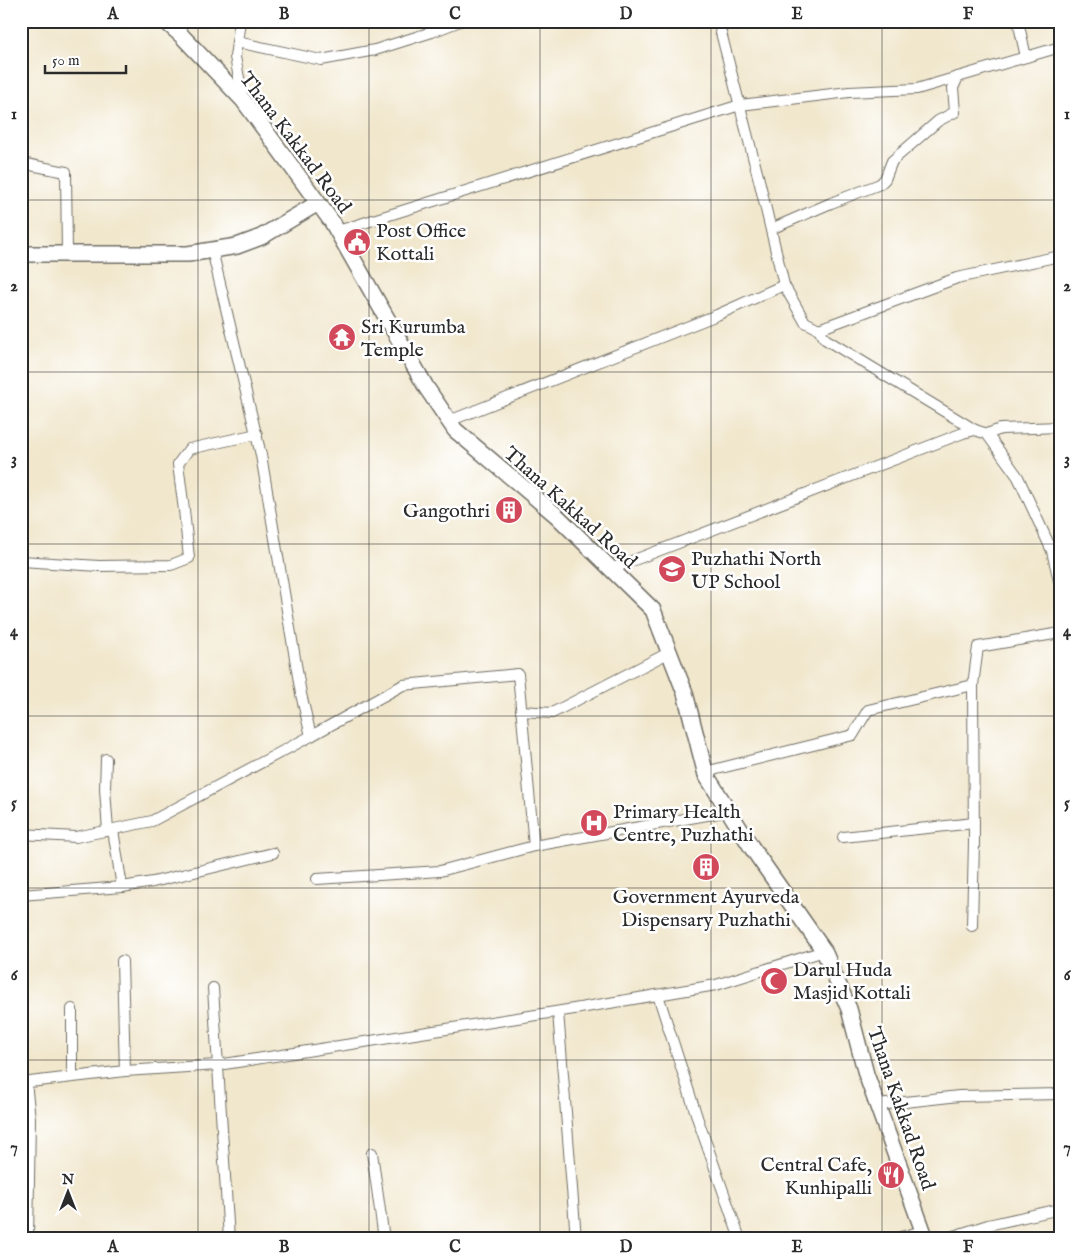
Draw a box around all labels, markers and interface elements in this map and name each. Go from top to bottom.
text: A [107,5,120,25]
text: B [279,5,290,25]
text: C [449,5,461,25]
text: D [620,5,633,25]
text: E [791,5,803,25]
text: F [963,5,974,25]
scale bar [45,42,126,74]
text: 50 m [52,51,80,70]
street label: Thana Kakkad Road [233,67,356,219]
text: 1 [11,105,17,125]
text: 1 [1064,105,1070,125]
place label: Post Office Kottali [376,219,466,267]
public building icon: Post Office Kottali [342,227,372,257]
text: 2 [10,277,18,297]
text: 2 [1063,277,1071,297]
place label: Sri Kurumba Temple [361,315,466,363]
temple icon: Sri Kurumba Temple [327,322,357,352]
street label: Thana Kakkad Road [498,442,642,575]
text: 3 [11,450,17,470]
text: 3 [1064,450,1070,470]
building icon: Gangothri [494,495,524,525]
place label: Gangothri [403,499,490,524]
place label: Puzhathi North UP School [691,547,821,595]
school or university icon: Puzhathi North UP School [657,554,687,584]
text: 4 [10,622,19,642]
text: 4 [1063,622,1072,642]
text: 5 [11,794,17,814]
text: 5 [1064,794,1070,814]
place label: Primary Health Centre, Puzhathi [613,800,754,848]
hospital icon: Primary Health Centre, Puzhathi [579,808,609,838]
building icon: Government Ayurveda Dispensary Puzhathi [691,852,721,882]
place label: Government Ayurveda Dispensary Puzhathi [613,885,800,933]
place label: Darul Huda Masjid Kottali [793,958,911,1006]
text: 6 [11,966,19,986]
mosque icon: Darul Huda Masjid Kottali [759,966,789,996]
text: 6 [1064,966,1072,986]
street label: Thana Kakkad Road [861,1024,940,1194]
text: 7 [10,1138,18,1158]
text: 7 [1063,1138,1071,1158]
place label: Central Cafe, Kunhipalli [761,1153,872,1201]
restaurant icon: Central Cafe, Kunhipalli [876,1160,906,1190]
north arrow [42,1168,92,1218]
text: N [61,1171,74,1189]
text: A [107,1238,120,1258]
text: B [279,1238,290,1258]
text: C [449,1238,461,1258]
text: D [620,1238,633,1258]
text: E [791,1238,803,1258]
text: F [963,1238,974,1258]

